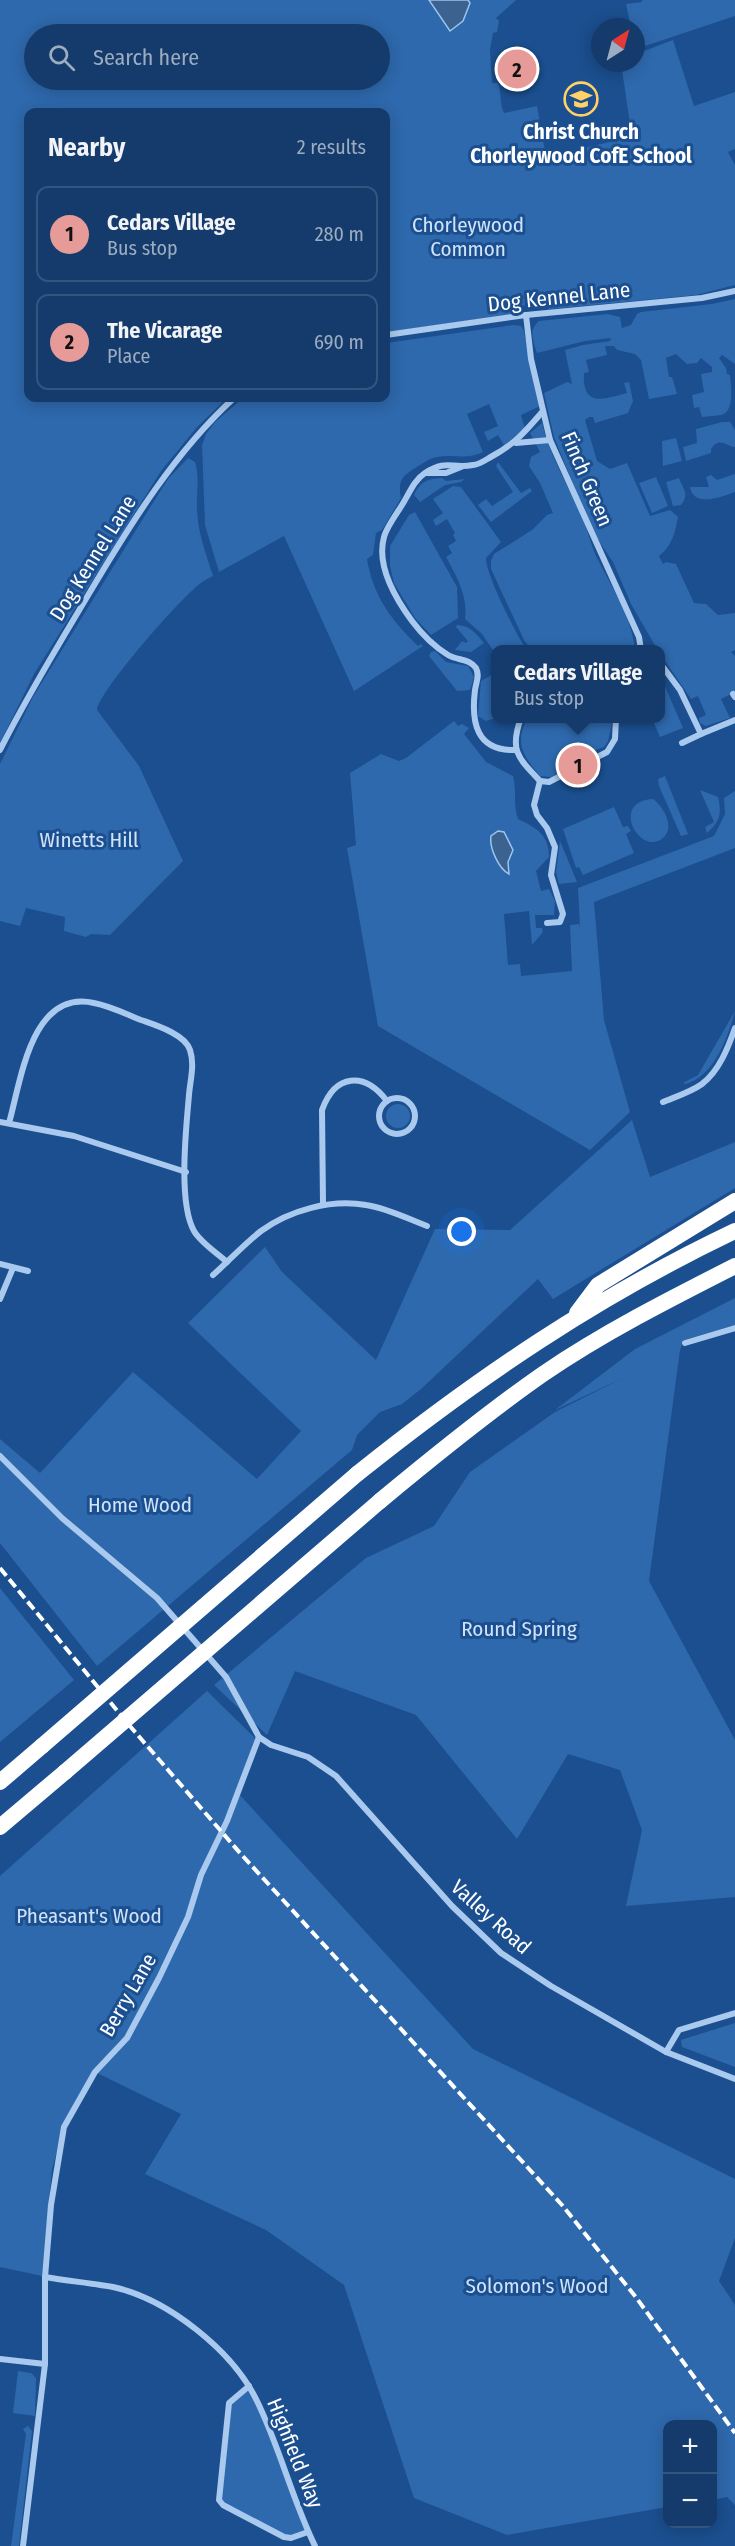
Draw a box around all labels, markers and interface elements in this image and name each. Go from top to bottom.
north arrow [591,18,645,72]
search box [24,24,390,90]
icon: search [45,41,78,74]
text: Search here [93,44,199,71]
pin: 2 [498,46,536,92]
school or university icon: Christ Church Chorleywood CofE School [563,81,599,117]
place label: Christ Church Chorleywood CofE School [470,119,692,169]
text: Nearby [48,132,125,163]
text: 2 results [297,135,366,159]
text: Cedars Village [107,209,236,236]
park label: Chorleywood Common [412,212,524,262]
text: 1 [65,222,74,246]
text: 280 m [315,222,364,246]
text: Bus stop [107,236,178,260]
street label: Dog Kennel Lane [486,277,632,317]
text: The Vicarage [107,317,222,344]
text: 2 [65,330,74,354]
text: 690 m [314,330,364,354]
text: Place [107,344,150,368]
street label: Finch Green [555,428,619,530]
street label: Dog Kennel Lane [44,490,142,626]
popup [491,645,665,723]
text: Cedars Village [514,659,642,686]
text: Bus stop [514,686,584,710]
pin: 1 [558,742,598,788]
park label: Winetts Hill [39,827,139,853]
your location [447,1217,476,1246]
park label: Home Wood [88,1492,192,1518]
park label: Round Spring [461,1616,577,1642]
street label: Valley Road [445,1874,537,1960]
park label: Pheasant's Wood [16,1903,162,1929]
street label: Berry Lane [94,1949,162,2041]
park label: Solomon's Wood [466,2273,608,2299]
street label: Highfield Way [261,2394,329,2512]
map controls [663,2420,717,2528]
button: + [663,2420,717,2474]
button: − [663,2474,717,2528]

